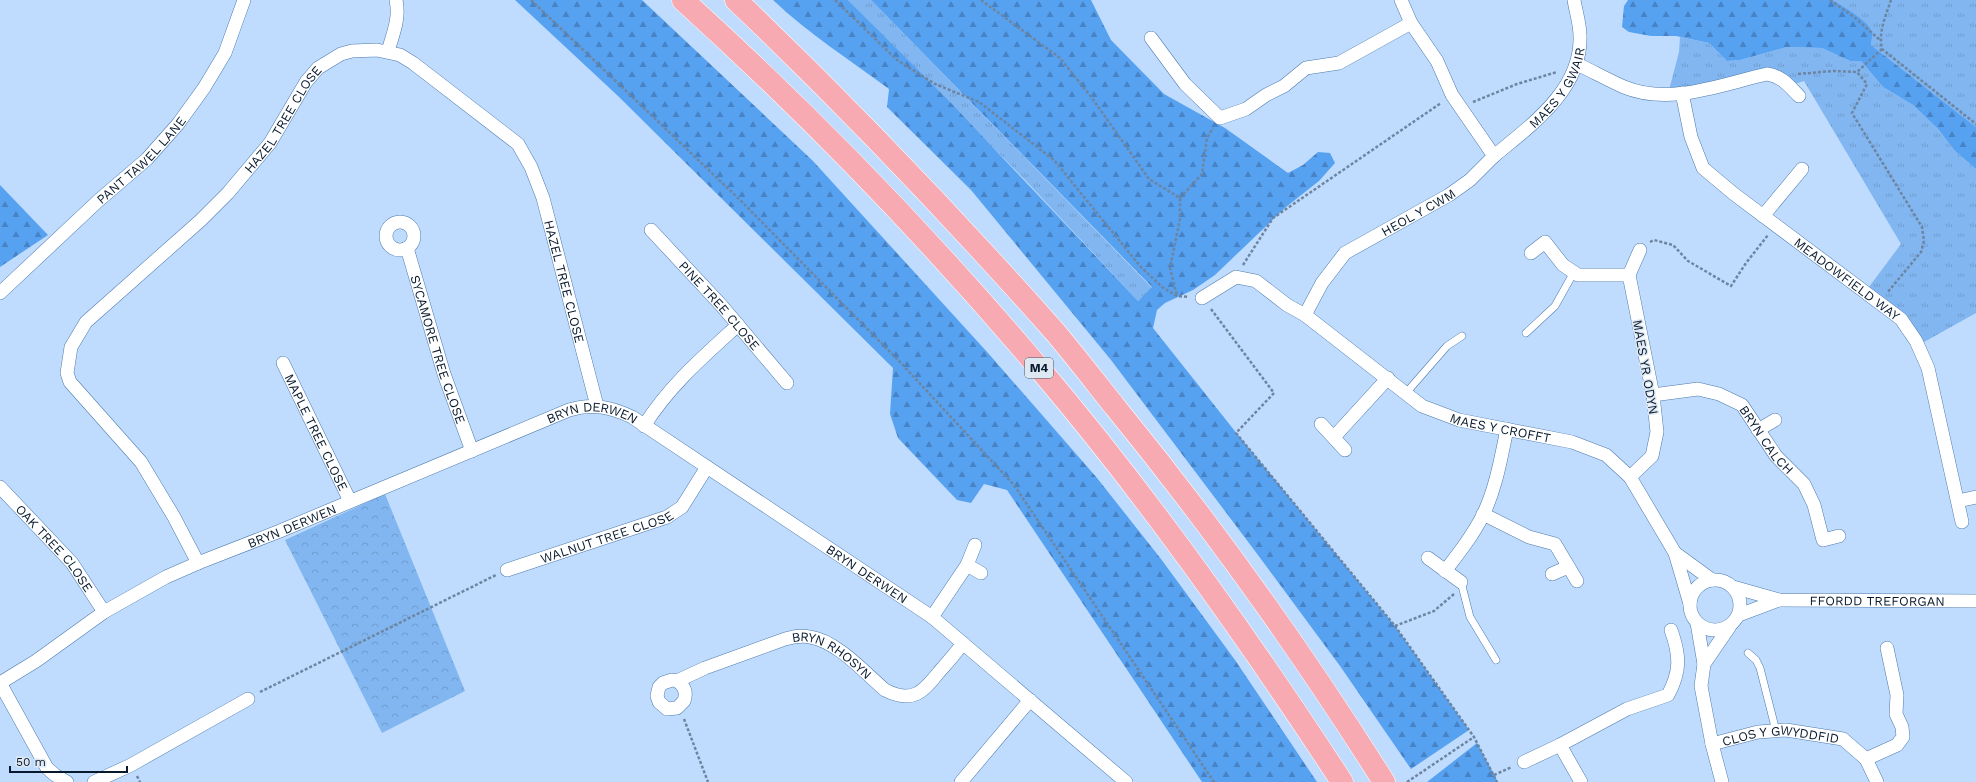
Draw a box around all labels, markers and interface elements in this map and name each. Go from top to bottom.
street label: MAES Y GWAIR [1526,46,1588,131]
street label: HAZEL TREE CLOSE [241,63,325,176]
street label: PANT TAWEL LANE [94,114,189,207]
street label: HEOL Y CWM [1379,186,1459,239]
street label: HAZEL TREE CLOSE [541,218,587,345]
street label: MEADOWFIELD WAY [1791,235,1903,324]
street label: PINE TREE CLOSE [676,258,763,353]
street label: SYCAMORE TREE CLOSE [407,273,468,426]
street label: MAES YR ODYN [1630,319,1661,416]
road number: M4 [1025,358,1053,378]
street label: MAPLE TREE CLOSE [281,372,351,493]
street label: BRYN DERWEN [544,399,641,427]
street label: BRYN CALCH [1736,403,1796,477]
street label: MAES Y CROFFT [1448,410,1552,446]
street label: OAK TREE CLOSE [12,501,96,595]
street label: BRYN DERWEN [245,501,339,551]
street label: WALNUT TREE CLOSE [538,508,676,566]
street label: BRYN DERWEN [823,542,910,607]
street label: FFORDD TREFORGAN [1809,593,1945,609]
street label: BRYN RHOSYN [791,629,875,682]
street label: CLOS Y GWYDDFID [1721,722,1840,749]
scale bar [10,748,127,774]
text: 50 m [16,755,46,769]

